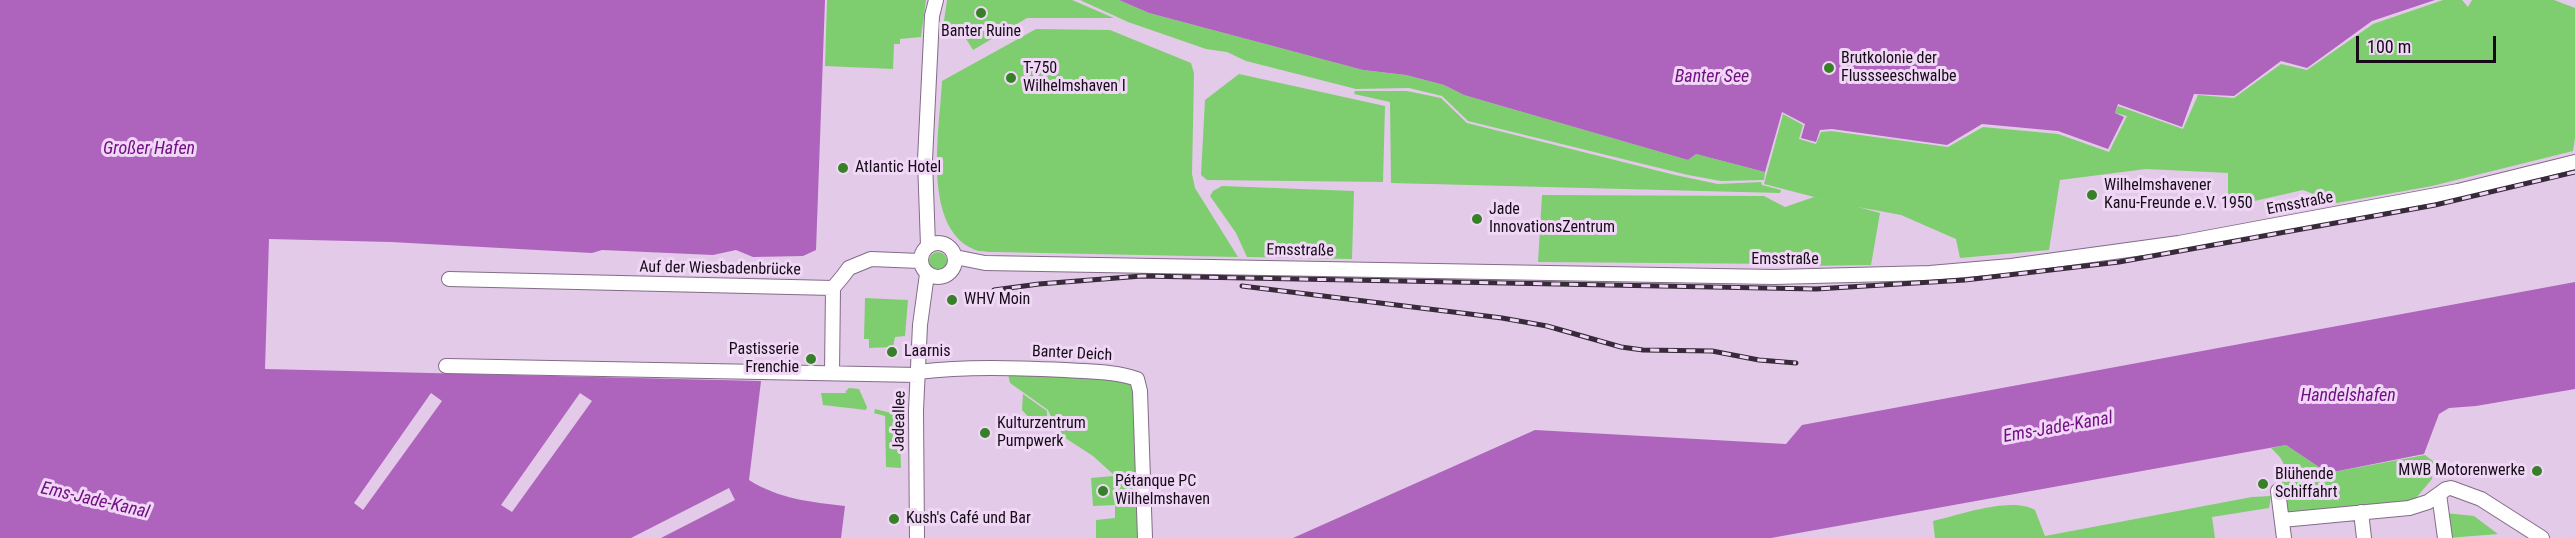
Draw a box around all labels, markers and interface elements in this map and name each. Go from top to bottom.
marker: Banter Ruine [974,6,988,20]
place label: Banter Ruine [941,22,1021,42]
scale bar [2359,24,2498,62]
text: 100 m [2367,36,2411,57]
place label: Brutkolonie der Flussseeschwalbe [1841,49,1957,87]
place label: T-750 Wilhelmshaven I [1023,59,1126,97]
marker: Brutkolonie der Flussseeschwalbe [1822,61,1836,75]
water label: Banter See [1675,66,1749,88]
marker: T-750 Wilhelmshaven I [1004,71,1018,85]
water label: Großer Hafen [103,138,195,160]
place label: Atlantic Hotel [855,158,941,178]
marker: Atlantic Hotel [836,161,850,175]
place label: Wilhelmshavener Kanu-Freunde e.V. 1950 [2104,176,2253,214]
marker: Wilhelmshavener Kanu-Freunde e.V. 1950 [2085,188,2099,202]
street label: Emsstraße [2265,188,2335,220]
place label: Jade InnovationsZentrum [1489,200,1615,238]
marker: Jade InnovationsZentrum [1470,212,1484,226]
street label: Emsstraße [1266,241,1334,261]
street label: Emsstraße [1751,250,1819,270]
street label: Auf der Wiesbadenbrücke [639,258,801,280]
place label: WHV Moin [964,290,1030,310]
marker: WHV Moin [945,293,959,307]
place label: Pastisserie Frenchie [729,340,799,378]
place label: Laarnis [904,342,951,362]
street label: Banter Deich [1031,342,1113,366]
marker: Laarnis [885,345,899,359]
marker: Pastisserie Frenchie [804,352,818,366]
water label: Handelshafen [2300,385,2396,407]
street label: Jadeallee [890,390,910,452]
water label: Ems-Jade-Kanal [2002,408,2114,448]
place label: Kulturzentrum Pumpwerk [997,414,1086,452]
marker: Kulturzentrum Pumpwerk [978,426,992,440]
place label: MWB Motorenwerke [2398,461,2525,481]
marker: MWB Motorenwerke [2530,464,2544,478]
place label: Blühende Schiffahrt [2275,465,2338,503]
place label: Pétanque PC Wilhelmshaven [1115,472,1210,510]
marker: Blühende Schiffahrt [2256,477,2270,491]
water label: Ems-Jade-Kanal [39,478,151,524]
marker: Pétanque PC Wilhelmshaven [1096,484,1110,498]
place label: Kush's Café und Bar [906,509,1031,529]
marker: Kush's Café und Bar [887,512,901,526]

